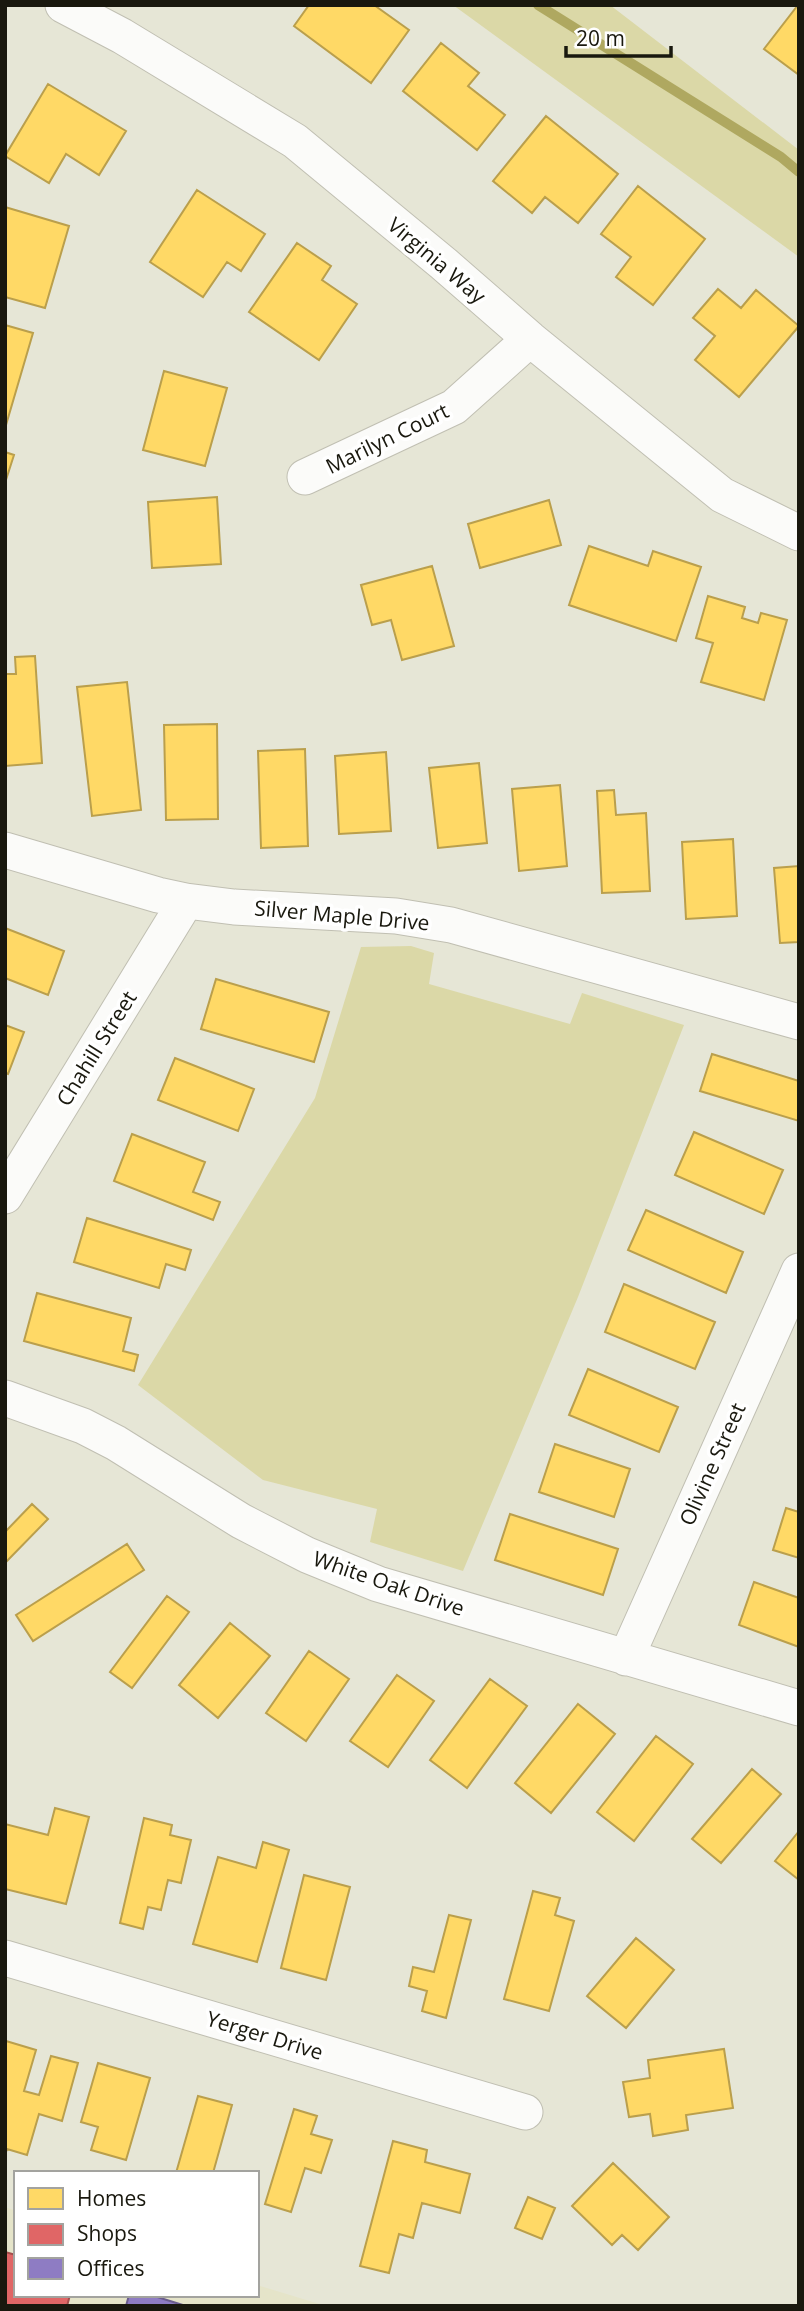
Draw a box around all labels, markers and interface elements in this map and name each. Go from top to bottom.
scale bar [566,14,671,58]
text: 20 m [576,24,625,52]
street label: Virginia Way [382,211,492,310]
street label: Marilyn Court [321,396,453,480]
street label: Silver Maple Drive [253,893,431,937]
street label: Chahill Street [50,985,142,1111]
street label: Olivine Street [672,1398,752,1530]
street label: White Oak Drive [310,1544,468,1622]
street label: Yerger Drive [203,2004,327,2066]
legend [14,2171,259,2297]
text: Homes [77,2184,146,2212]
text: Shops [77,2219,137,2247]
text: Offices [77,2254,145,2282]

